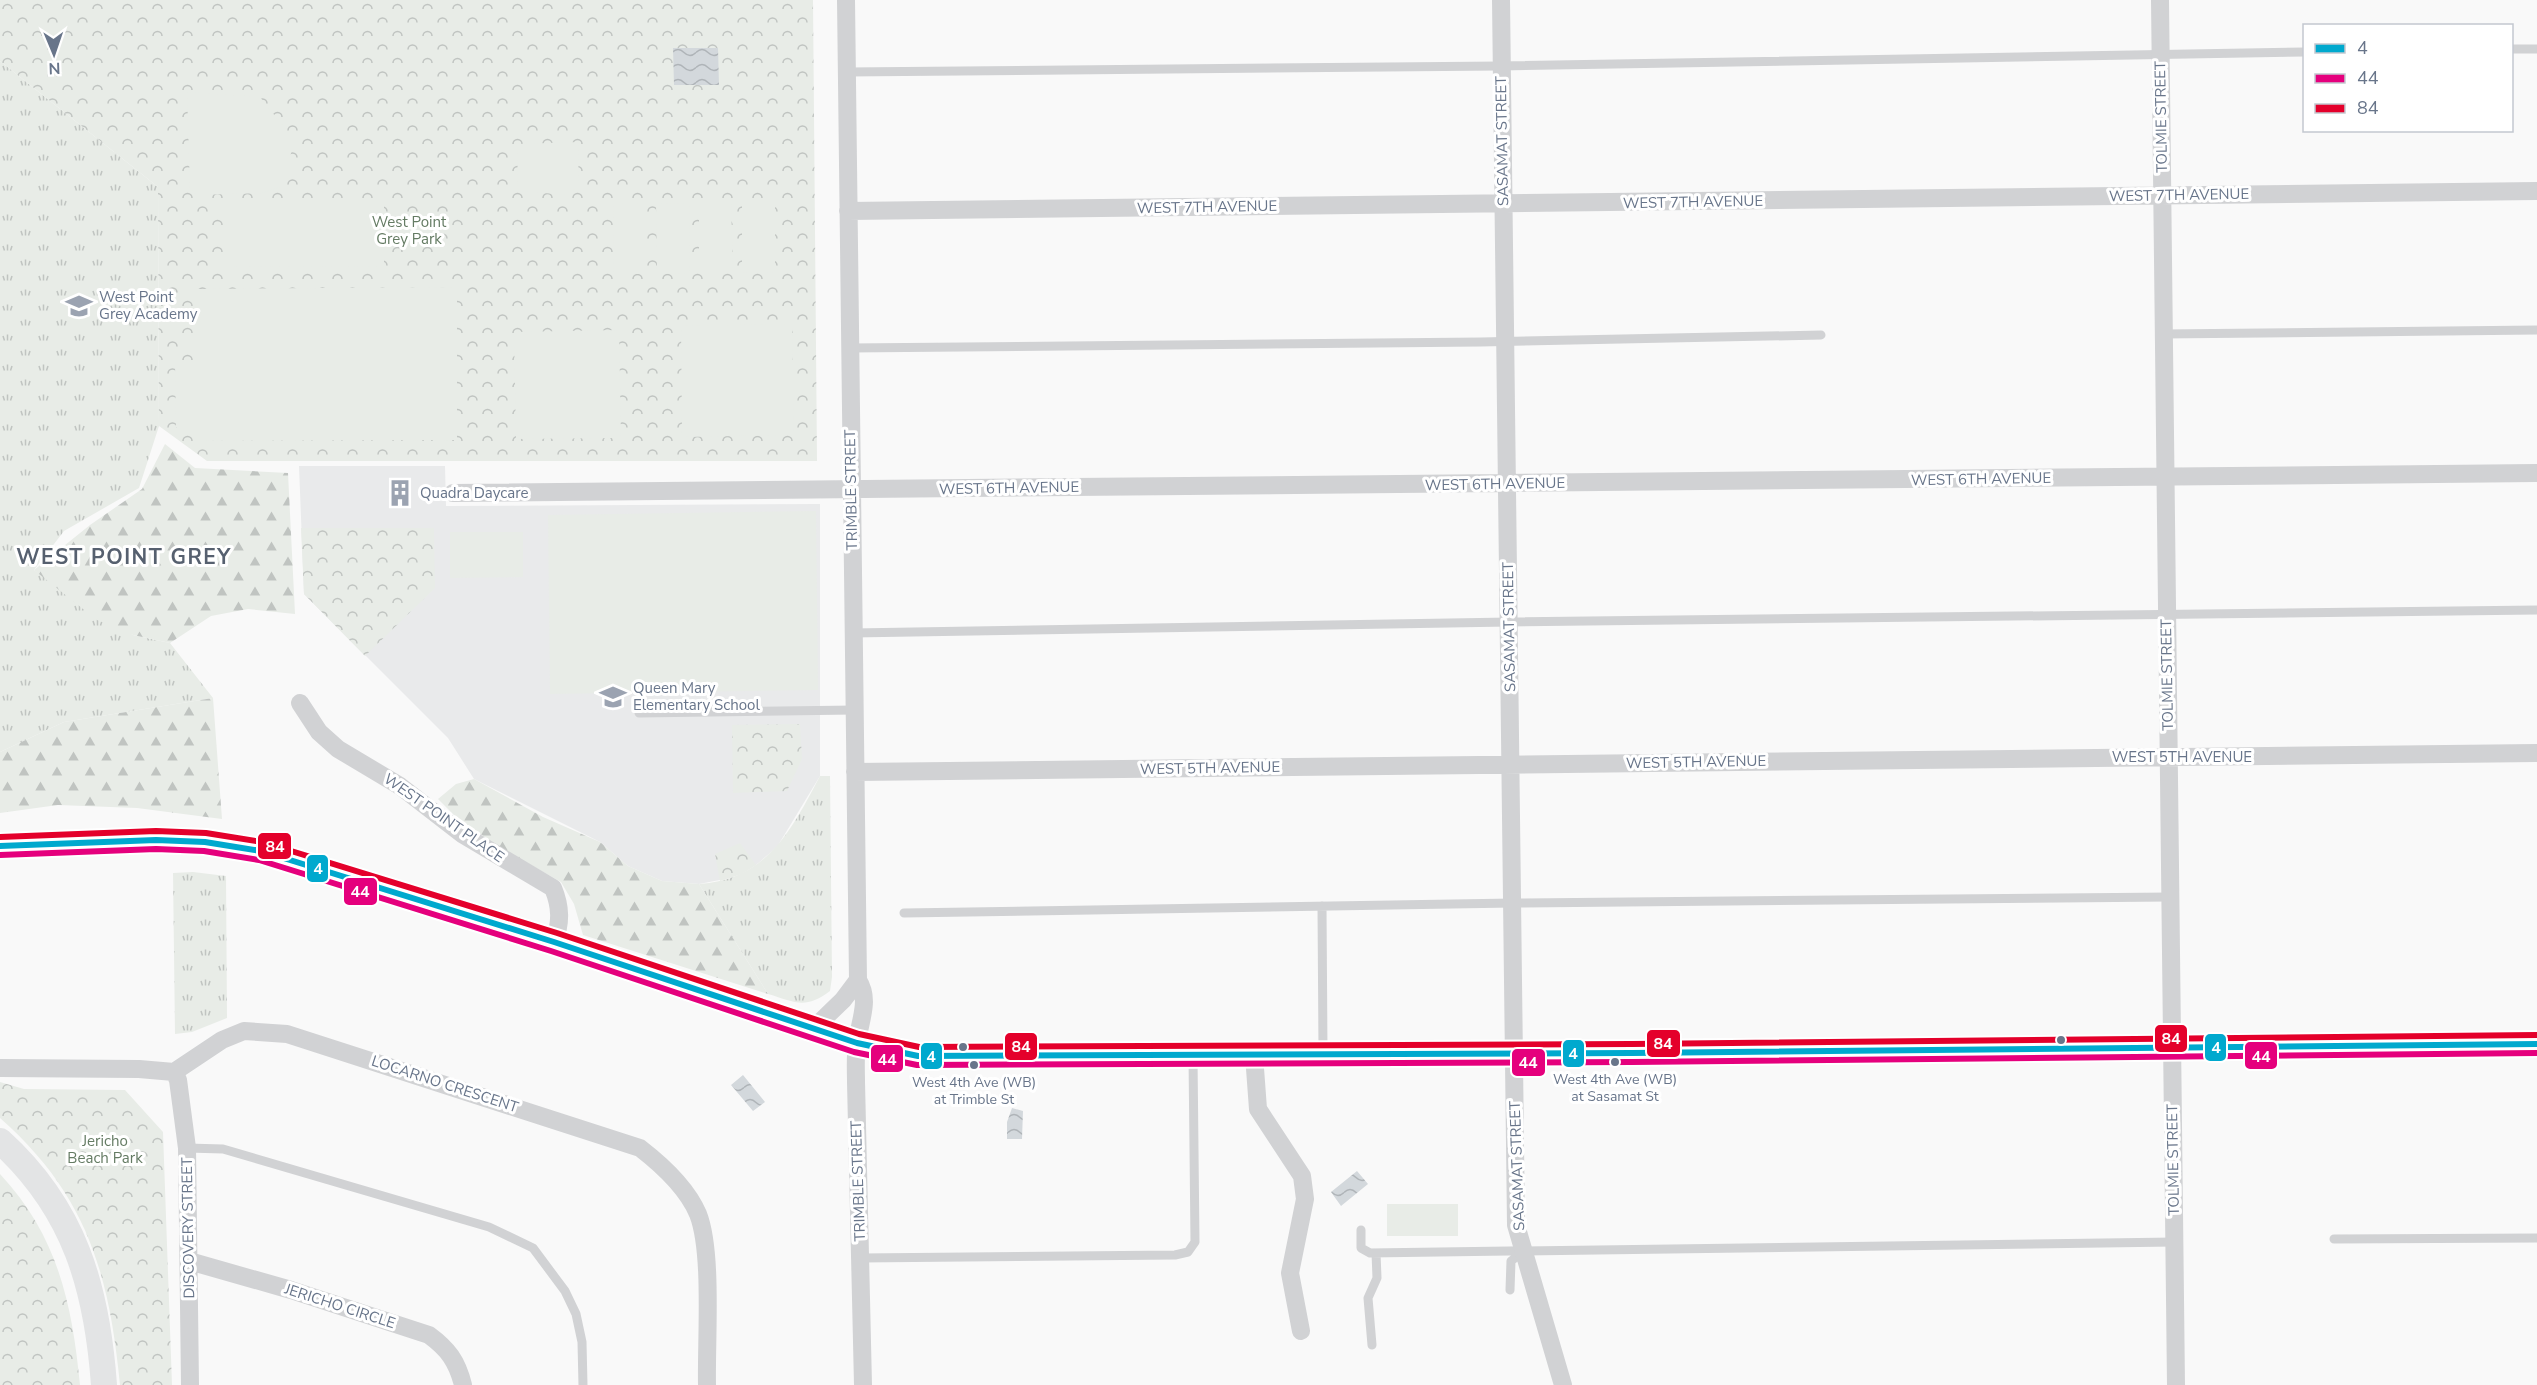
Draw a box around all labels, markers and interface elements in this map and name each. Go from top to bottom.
north arrow [24,24,84,84]
legend [2303,24,2513,132]
text: 4 [2357,36,2368,60]
text: N [48,57,61,79]
street label: TOLMIE STREET [2150,61,2172,173]
text: 44 [2357,66,2379,90]
street label: SASAMAT STREET [1491,76,1513,206]
text: 84 [2357,96,2379,120]
street label: WEST 7TH AVENUE [2109,184,2249,206]
street label: WEST 7TH AVENUE [1623,191,1763,213]
street label: WEST 7TH AVENUE [1137,196,1277,218]
park label: West Point Grey Park [372,212,447,249]
place label: West Point Grey Academy [99,287,198,324]
school or university icon: West Point Grey Academy [64,291,94,321]
street label: TRIMBLE STREET [840,429,862,551]
street label: WEST 6TH AVENUE [1911,468,2051,490]
street label: WEST 6TH AVENUE [1425,473,1565,495]
street label: WEST 6TH AVENUE [939,477,1079,499]
building icon: Quadra Daycare [385,478,415,508]
place label: Quadra Daycare [420,483,528,503]
district label: WEST POINT GREY [16,543,232,571]
street label: SASAMAT STREET [1498,562,1520,692]
street label: TOLMIE STREET [2156,619,2178,731]
place label: Queen Mary Elementary School [633,678,760,715]
school or university icon: Queen Mary Elementary School [598,682,628,712]
street label: WEST 5TH AVENUE [2112,747,2252,767]
street label: WEST 5TH AVENUE [1626,751,1766,773]
street label: WEST 5TH AVENUE [1140,757,1280,779]
street label: WEST POINT PLACE [380,769,508,867]
line badge: 84 [257,832,292,860]
text: 84 [265,836,285,858]
line badge: 4 [306,854,329,883]
text: 4 [313,858,323,880]
line badge: 44 [343,877,378,906]
text: 44 [350,881,370,903]
line badge: 84 [2154,1024,2188,1053]
text: 84 [2161,1028,2181,1050]
line badge: 84 [1646,1029,1681,1058]
line badge: 84 [1004,1032,1038,1061]
text: 84 [1653,1033,1673,1055]
line badge: 4 [2204,1033,2227,1062]
unlabelled marker [2055,1034,2067,1046]
text: 84 [1011,1036,1031,1058]
text: 4 [2211,1037,2221,1059]
line badge: 4 [1562,1039,1585,1068]
unlabelled marker [957,1041,969,1053]
line badge: 44 [2244,1041,2278,1070]
line badge: 4 [920,1042,943,1070]
text: 4 [1568,1043,1578,1065]
line badge: 44 [870,1044,904,1073]
text: 4 [926,1046,936,1068]
text: 44 [2251,1046,2271,1068]
line badge: 44 [1511,1048,1546,1077]
text: 44 [877,1049,897,1071]
street label: LOCARNO CRESCENT [369,1051,521,1117]
text: 44 [1518,1052,1538,1074]
marker: West 4th Ave (WB) at Sasamat St [1609,1056,1621,1068]
marker: West 4th Ave (WB) at Trimble St [968,1059,980,1071]
place label: West 4th Ave (WB) at Sasamat St [1553,1070,1677,1106]
place label: West 4th Ave (WB) at Trimble St [912,1073,1036,1109]
street label: SASAMAT STREET [1505,1101,1529,1231]
street label: TOLMIE STREET [2162,1104,2184,1216]
street label: TRIMBLE STREET [846,1120,870,1242]
park label: Jericho Beach Park [67,1131,143,1168]
street label: DISCOVERY STREET [177,1157,199,1299]
street label: JERICHO CIRCLE [281,1278,398,1333]

